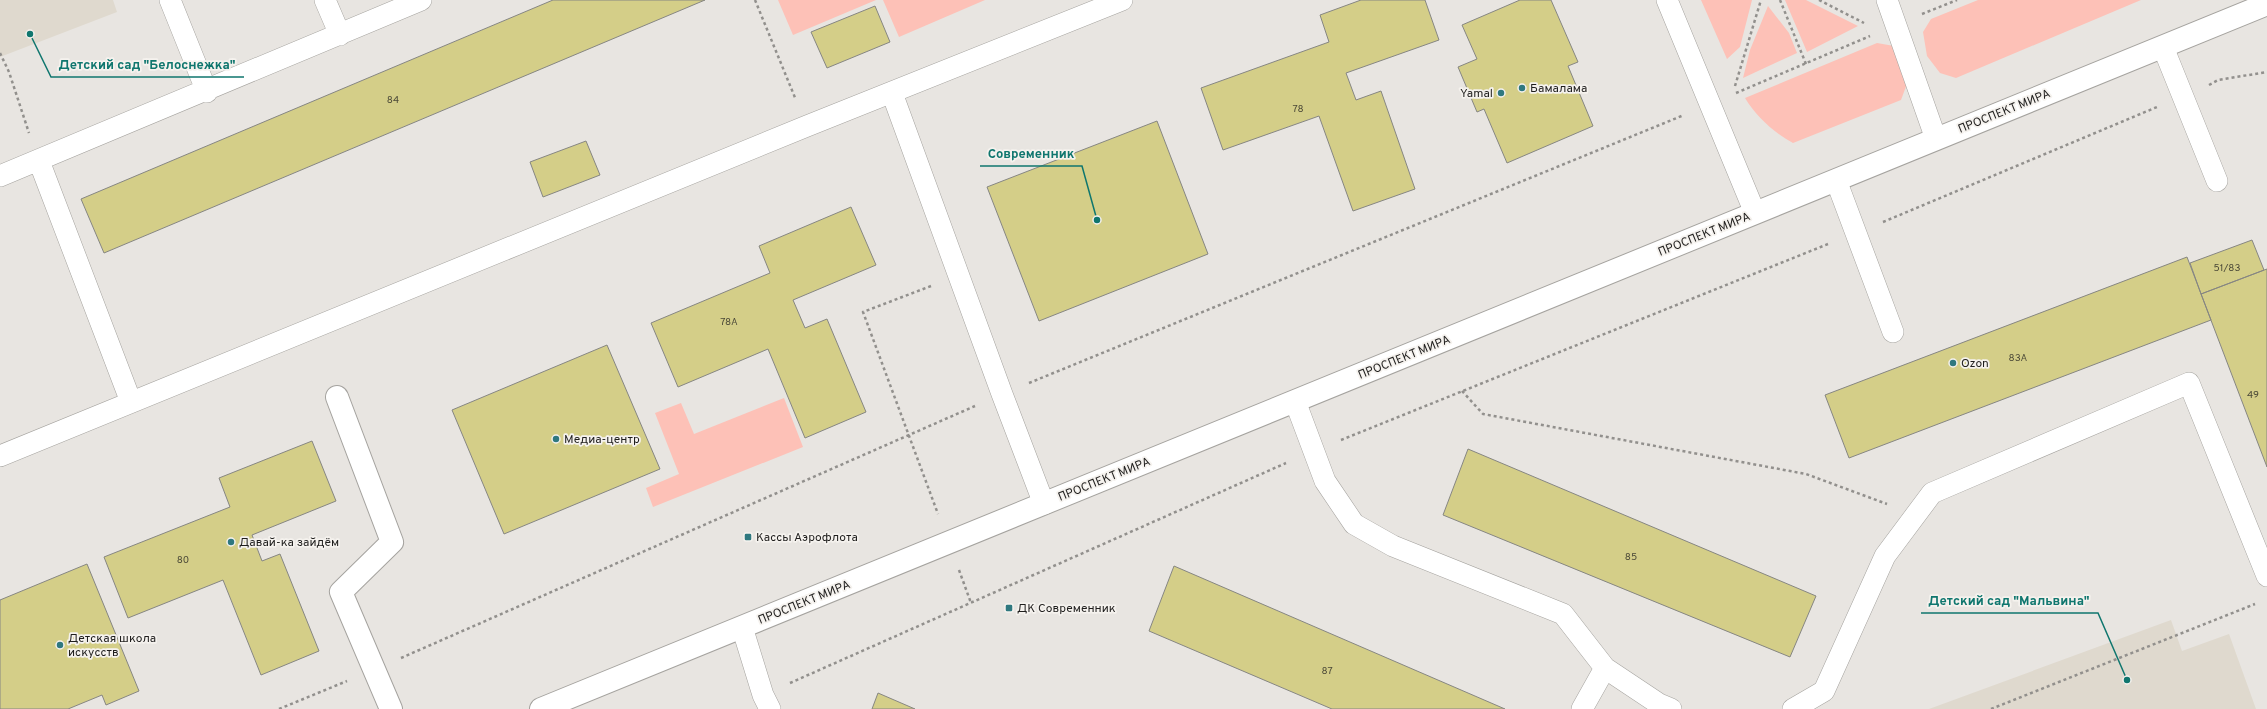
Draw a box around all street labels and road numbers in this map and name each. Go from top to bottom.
street label: ПРОСПЕКТ МИРА [1956,86,2053,138]
street label: ПРОСПЕКТ МИРА [1656,209,1753,261]
street label: ПРОСПЕКТ МИРА [1356,332,1453,384]
street label: ПРОСПЕКТ МИРА [1056,454,1153,506]
street label: ПРОСПЕКТ МИРА [756,577,853,629]

